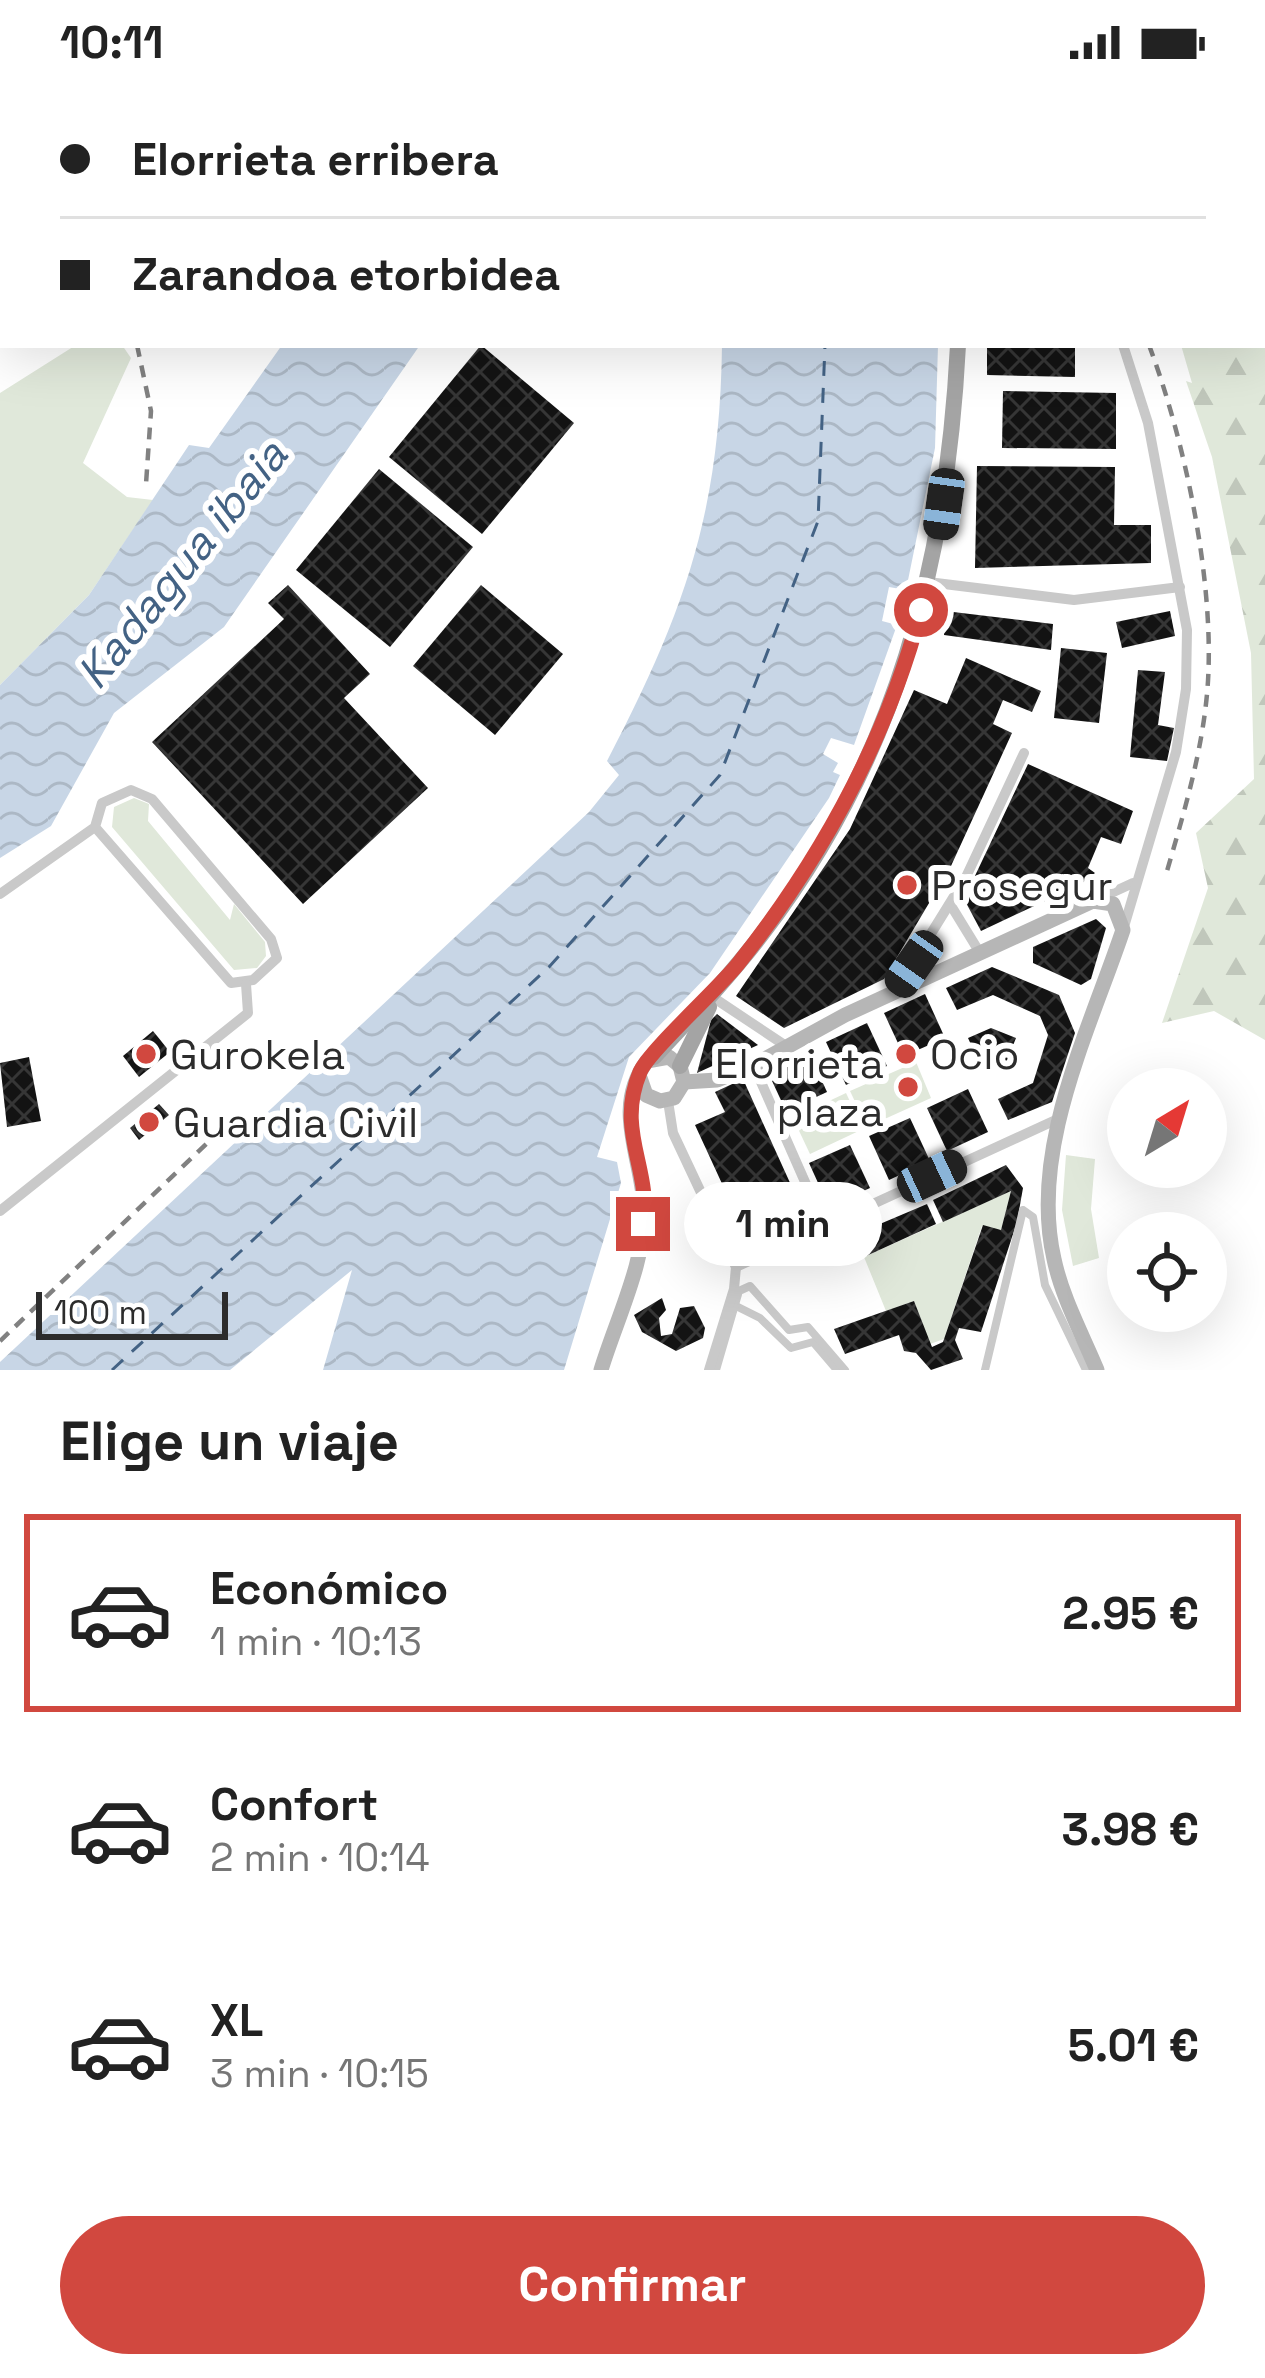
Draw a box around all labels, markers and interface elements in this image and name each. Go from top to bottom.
text: 10:11 [60,14,164,71]
text: Elorrieta erribera [132,131,499,188]
text: Zarandoa etorbidea [132,246,560,303]
water label: Kadagua ibaia [64,427,300,700]
car [921,466,967,542]
route start [894,583,948,637]
place label: Prosegur [931,859,1113,912]
marker: Prosegur [894,872,920,898]
car [879,924,949,1004]
place label: Gurokela [170,1028,345,1081]
place label: Ocio [930,1028,1019,1081]
place label: Elorrieta plaza [715,1037,884,1138]
marker: Gurokela [133,1041,159,1067]
marker: Ocio [893,1041,919,1067]
north arrow [1107,1068,1227,1188]
map controls [1107,1068,1227,1332]
marker: Elorrieta plaza [895,1074,921,1100]
place label: Guardia Civil [173,1096,418,1149]
marker: Guardia Civil [136,1109,162,1135]
car [892,1144,972,1208]
callout: 1 min [685,1182,883,1266]
route end [616,1197,670,1251]
text: 1 min [735,1199,831,1248]
button: locate [1107,1212,1227,1332]
scale bar [36,1286,228,1339]
text: 100 m [54,1292,147,1334]
text: Elige un viaje [60,1407,399,1476]
icon: car [66,1559,174,1667]
text: Económico [210,1560,448,1617]
text: 2.95 € [1062,1585,1199,1642]
text: 1 min · 10:13 [210,1617,422,1666]
icon: car [66,1775,174,1883]
text: Confort [210,1776,378,1833]
text: 3.98 € [1062,1801,1199,1858]
text: 2 min · 10:14 [210,1833,430,1882]
icon: car [66,1991,174,2099]
text: XL [210,1992,263,2049]
text: 5.01 € [1068,2017,1199,2074]
text: 3 min · 10:15 [210,2049,429,2098]
button: Confirmar [60,2216,1205,2354]

